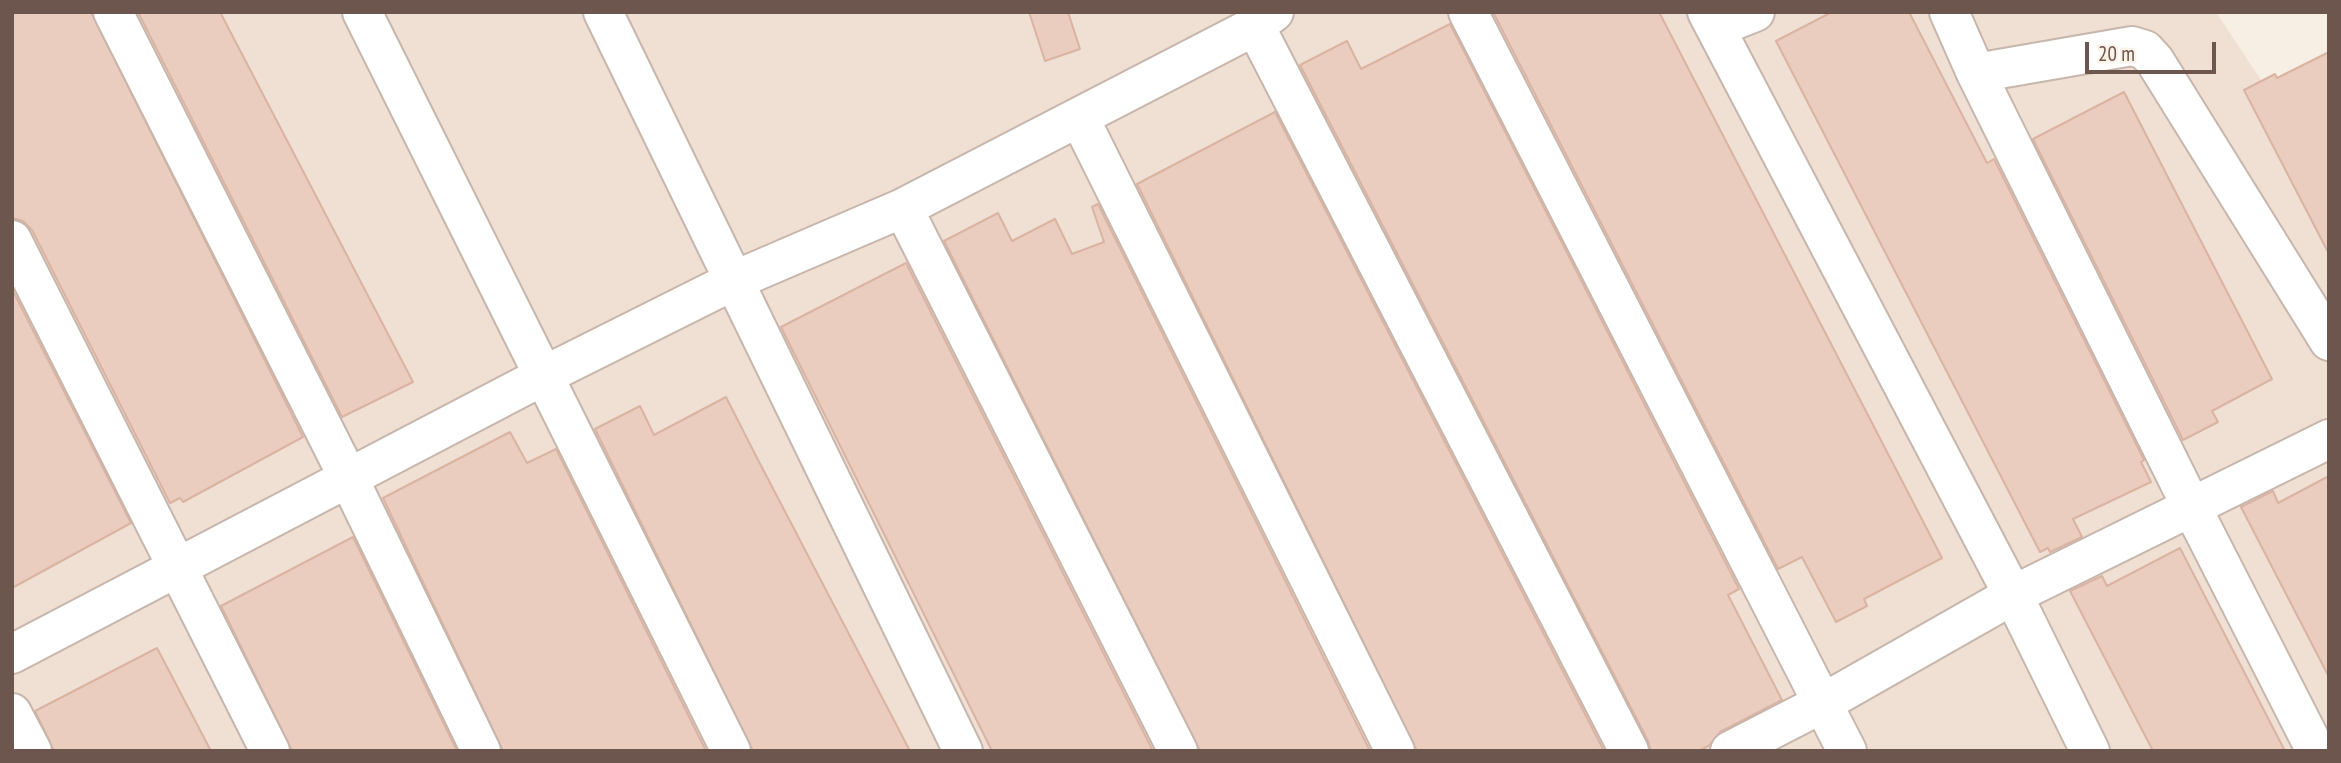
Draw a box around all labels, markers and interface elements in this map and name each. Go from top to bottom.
scale bar [2089,28,2220,72]
text: 20 m [2098,40,2135,67]

